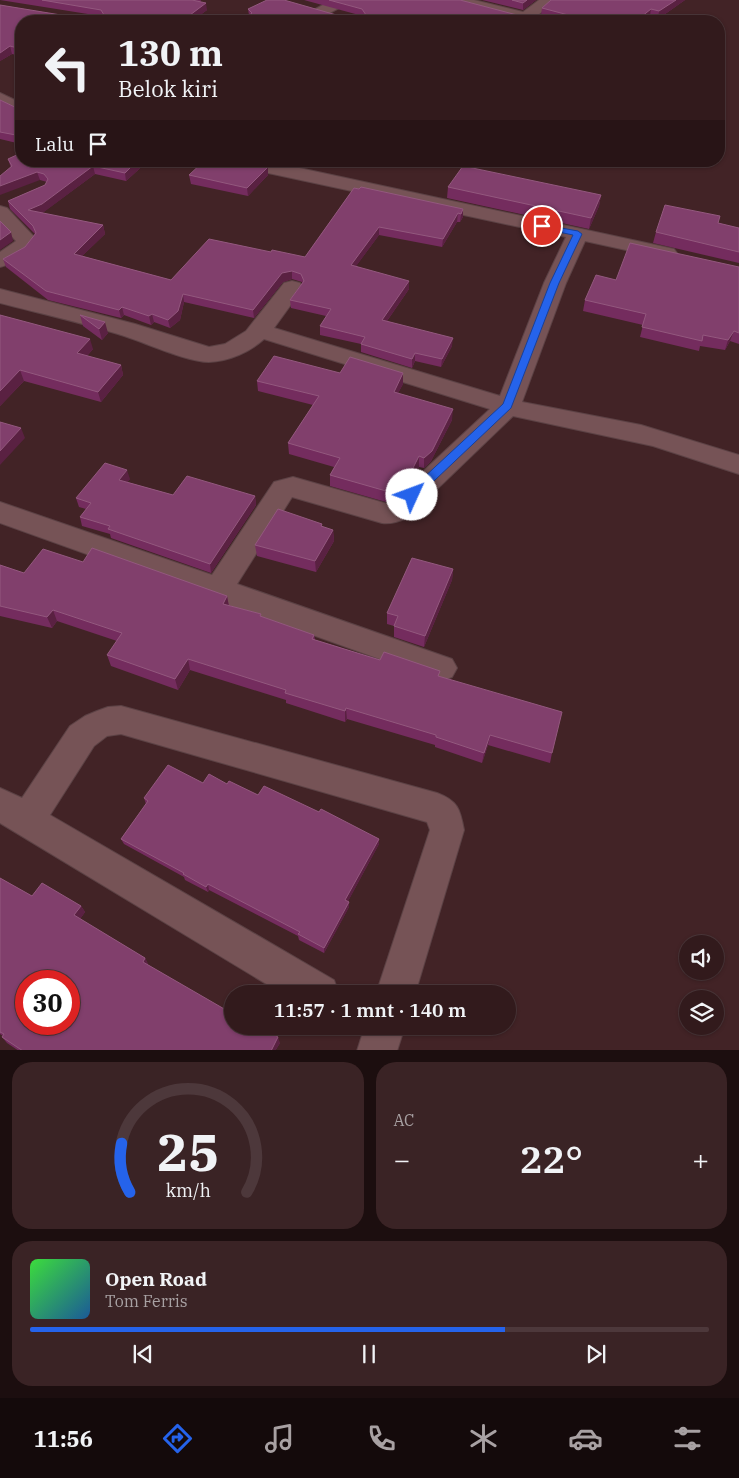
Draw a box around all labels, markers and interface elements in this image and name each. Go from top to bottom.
text: 130 m [118,30,223,76]
icon: left [35,35,100,100]
text: Belok kiri [118,74,218,103]
icon: arrive [84,130,112,158]
text: Lalu [35,132,74,156]
pin [521,205,563,247]
icon: arrive [528,212,556,240]
position arrow [385,468,437,520]
map controls [679,935,724,1035]
button: sound [679,935,724,980]
speed limit sign: 30 [15,970,80,1035]
button: layers [679,990,724,1035]
text: 11:57 · 1 mnt · 140 m [274,998,466,1022]
text: AC [394,1110,414,1130]
text: 25 [157,1118,219,1185]
text: 22° [520,1134,583,1183]
text: − [394,1141,410,1178]
text: + [692,1141,709,1178]
text: km/h [165,1179,210,1202]
text: Open Road [105,1267,207,1291]
text: Tom Ferris [105,1291,188,1311]
icon: previous [129,1340,157,1368]
icon: pause [355,1340,383,1368]
icon: next [582,1340,610,1368]
icon: directions [160,1421,195,1456]
icon: music [262,1421,297,1456]
icon: phone [364,1421,399,1456]
icon: climate [466,1421,501,1456]
icon: car [568,1421,603,1456]
icon: filters [670,1421,705,1456]
text: 11:56 [34,1424,93,1453]

